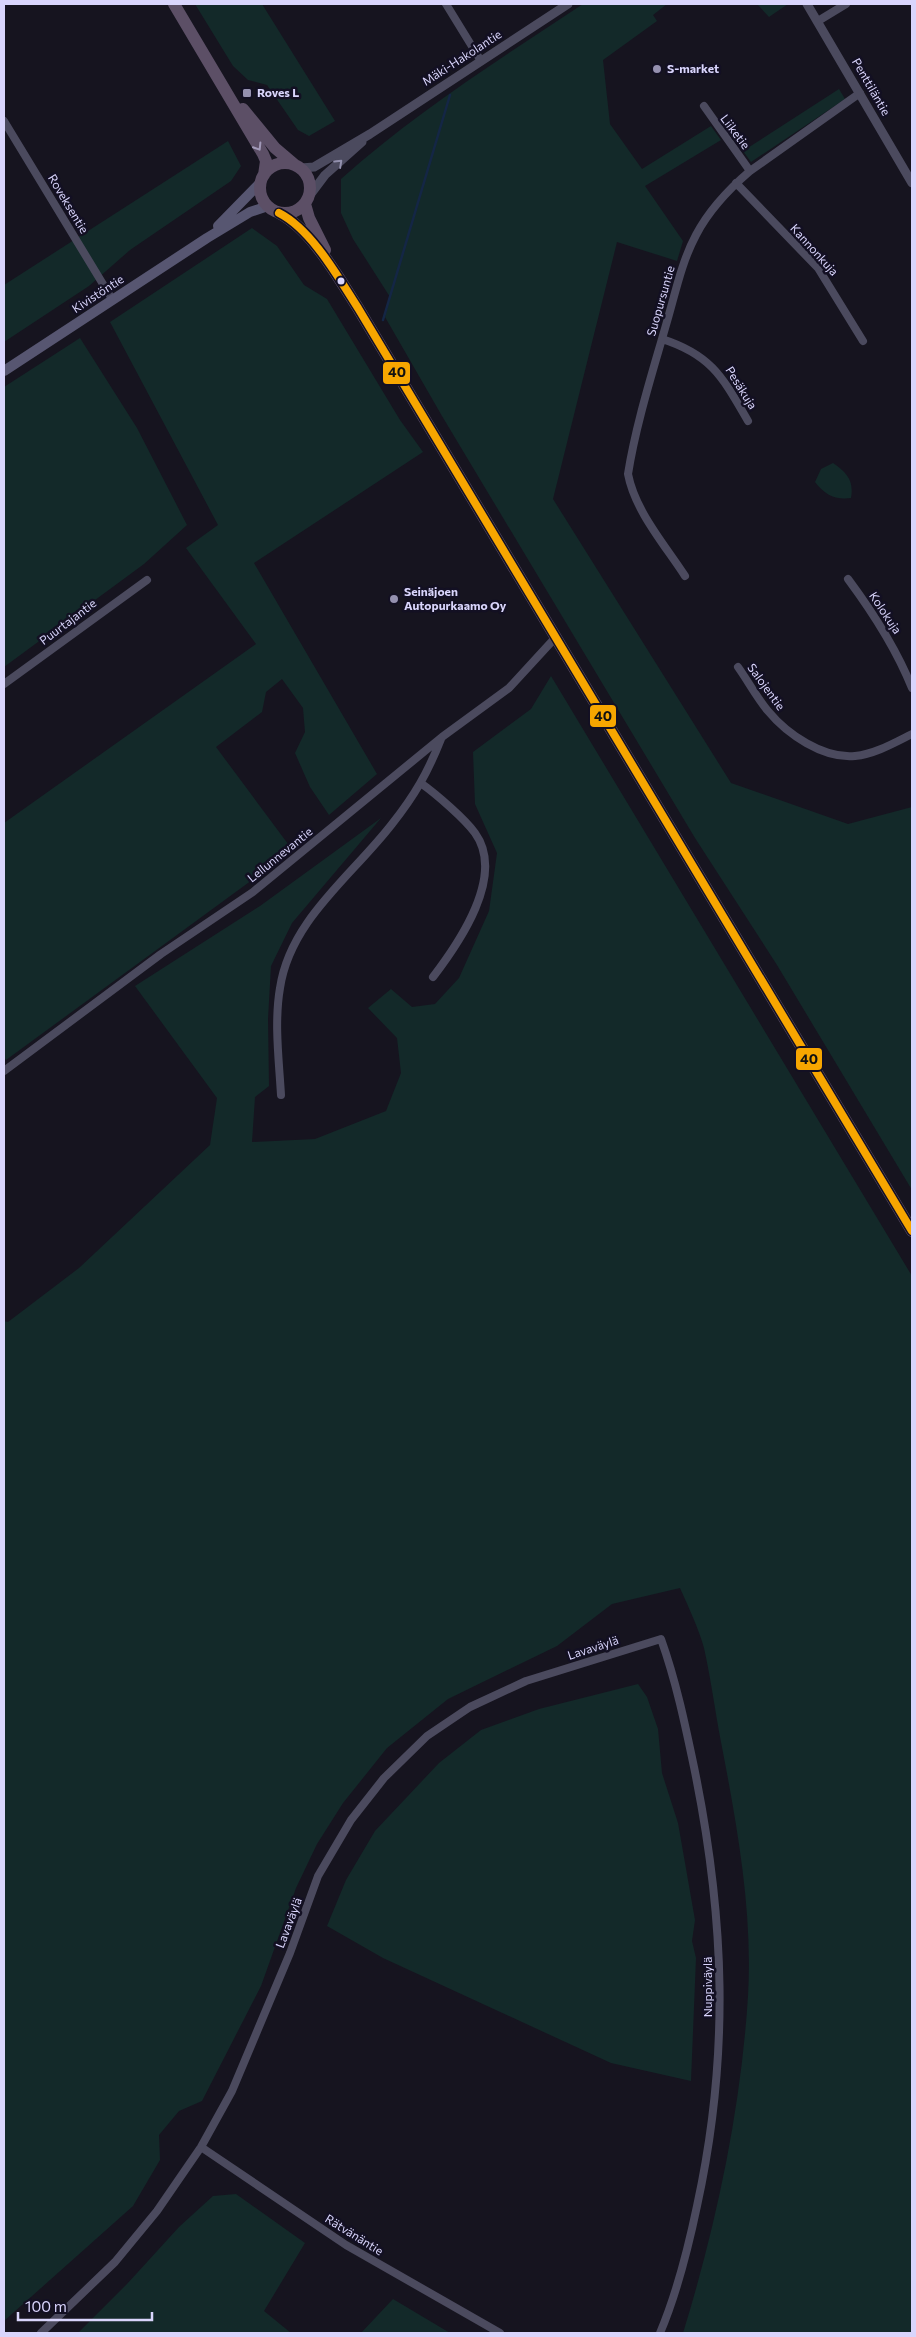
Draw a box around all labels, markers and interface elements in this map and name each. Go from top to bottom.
street label: Mäki-Hakolantie [419,26,504,88]
street label: Penttiläntie [850,55,894,118]
place label: S-market [667,61,719,75]
marker: S-market [651,63,663,75]
place label: Roves L [257,85,299,99]
marker: Roves L [241,87,253,99]
street label: Liiketie [718,111,753,152]
one-way arrow [252,141,262,150]
one-way arrow [333,160,342,169]
street label: Roveksentie [46,171,92,236]
street label: Kannonkuja [788,221,842,278]
street label: Suopursuntie [643,264,677,338]
street label: Kivistöntie [69,271,126,315]
unlabelled marker [336,276,346,286]
line badge: 40 [382,361,411,385]
text: 40 [388,363,406,380]
street label: Pesäkuja [723,363,760,411]
place label: Seinäjoen Autopurkaamo Oy [404,584,507,612]
street label: Kolokuja [867,589,905,636]
marker: Seinäjoen Autopurkaamo Oy [388,593,400,605]
street label: Puurtajantie [36,595,99,647]
street label: Salojentie [745,660,788,712]
line badge: 40 [589,704,617,728]
text: 40 [594,707,612,724]
street label: Lellunnevantie [244,824,315,885]
line badge: 40 [795,1047,823,1071]
text: 40 [800,1050,818,1067]
street label: Lavaväylä [565,1632,620,1662]
street label: Lavaväylä [272,1895,304,1950]
street label: Nuppiväylä [700,1957,714,2017]
street label: Rätvänäntie [323,2211,386,2258]
scale bar [18,2290,151,2322]
text: 100 m [25,2297,67,2315]

